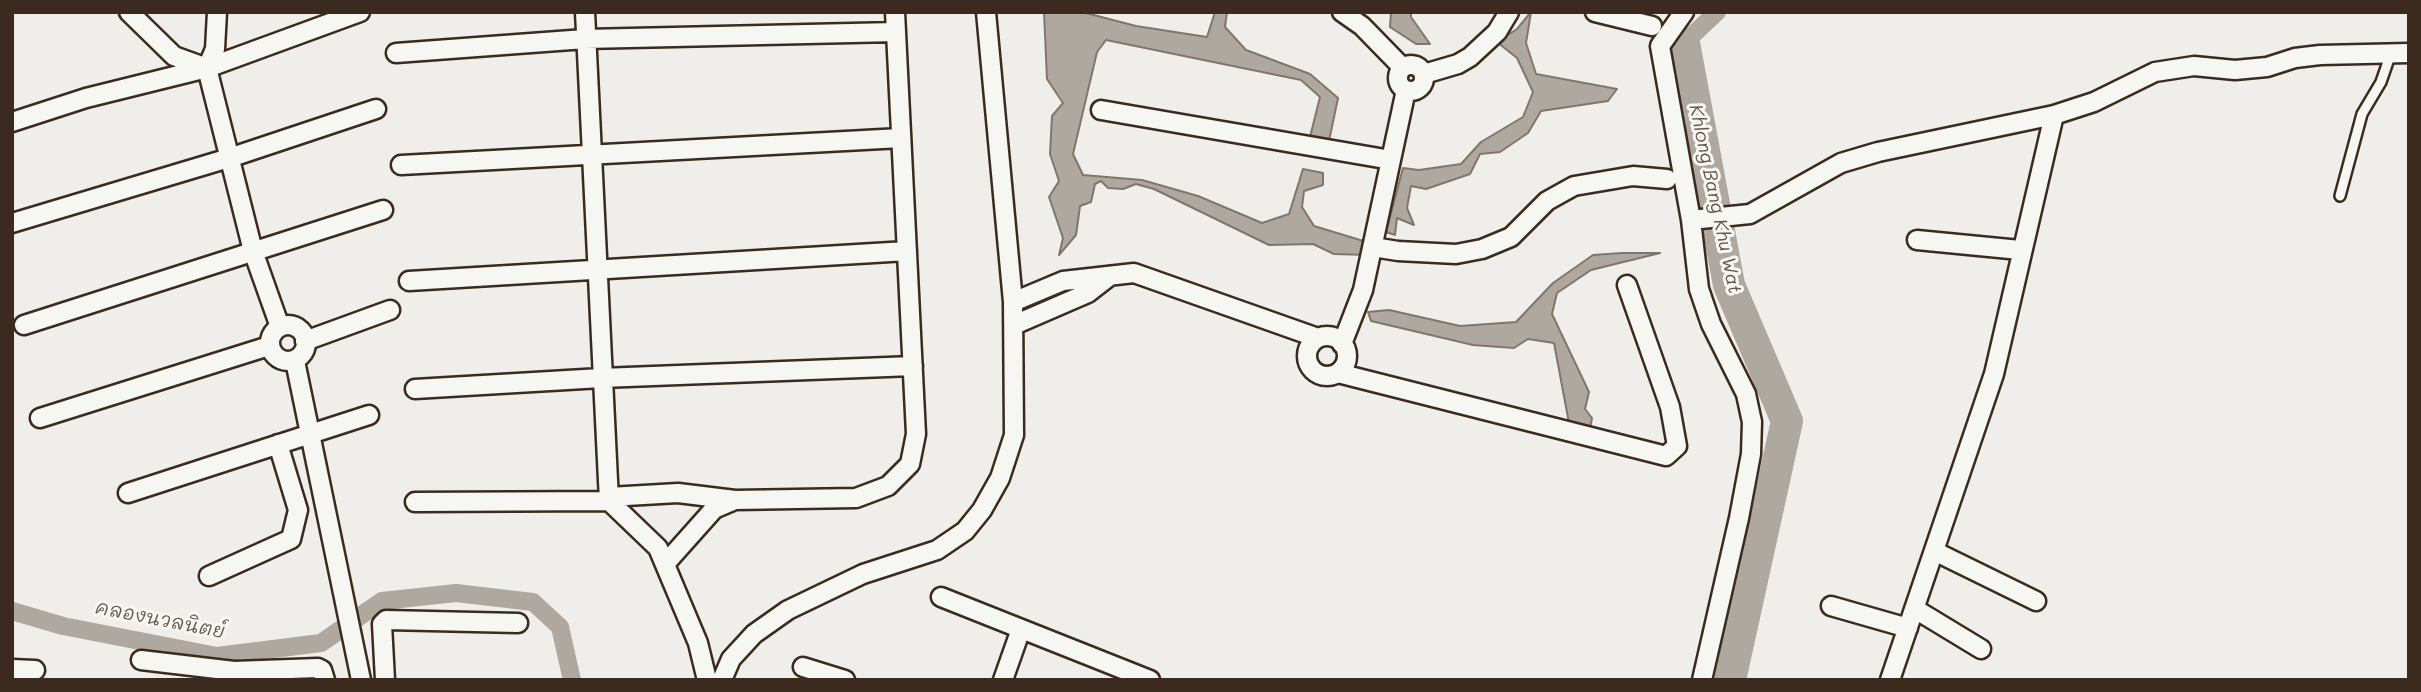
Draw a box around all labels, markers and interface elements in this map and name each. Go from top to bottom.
water label: Khlong Bang Khu Wat [1684,102,1746,296]
water label: คลองนวลนิตย์ [93,596,227,644]

